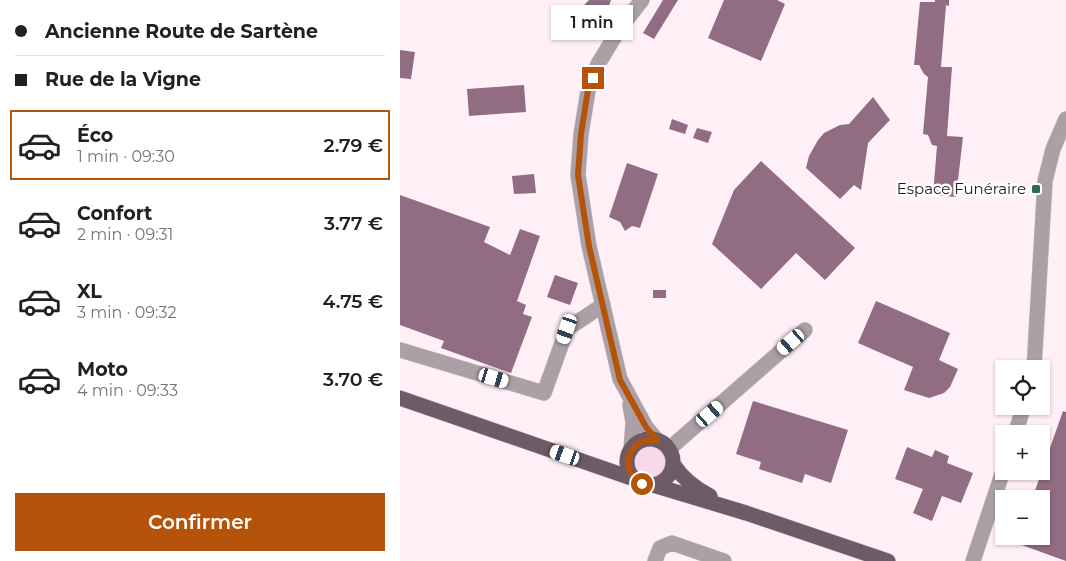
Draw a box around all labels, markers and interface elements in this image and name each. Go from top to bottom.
callout: 1 min [552,5,634,40]
text: 1 min [571,13,613,32]
text: Ancienne Route de Sartène [45,20,318,43]
route end [582,67,604,89]
text: Rue de la Vigne [45,68,201,91]
icon: car [17,123,62,168]
text: Éco [77,124,113,147]
text: 2.79 € [323,134,383,157]
text: 1 min · 09:30 [77,147,175,166]
place label: Espace Funéraire [897,179,1026,198]
marker: Espace Funéraire [1030,183,1042,195]
icon: car [17,201,62,246]
text: Confort [77,202,152,225]
text: 3.77 € [324,212,383,235]
text: 2 min · 09:31 [77,225,173,244]
icon: car [17,279,62,324]
text: XL [77,280,102,303]
text: 4.75 € [323,290,383,313]
text: 3 min · 09:32 [77,303,177,322]
car [555,312,578,346]
car [774,326,807,358]
icon: car [17,357,62,402]
text: Moto [77,358,128,381]
map controls [995,360,1050,545]
button: locate [995,360,1050,415]
car [477,366,510,390]
text: 3.70 € [323,368,383,391]
text: 4 min · 09:33 [77,381,178,400]
car [693,398,726,430]
button: + [995,425,1050,480]
car [548,443,581,467]
route start [631,473,653,495]
button: − [995,490,1050,545]
button: Confirmer [15,493,385,551]

